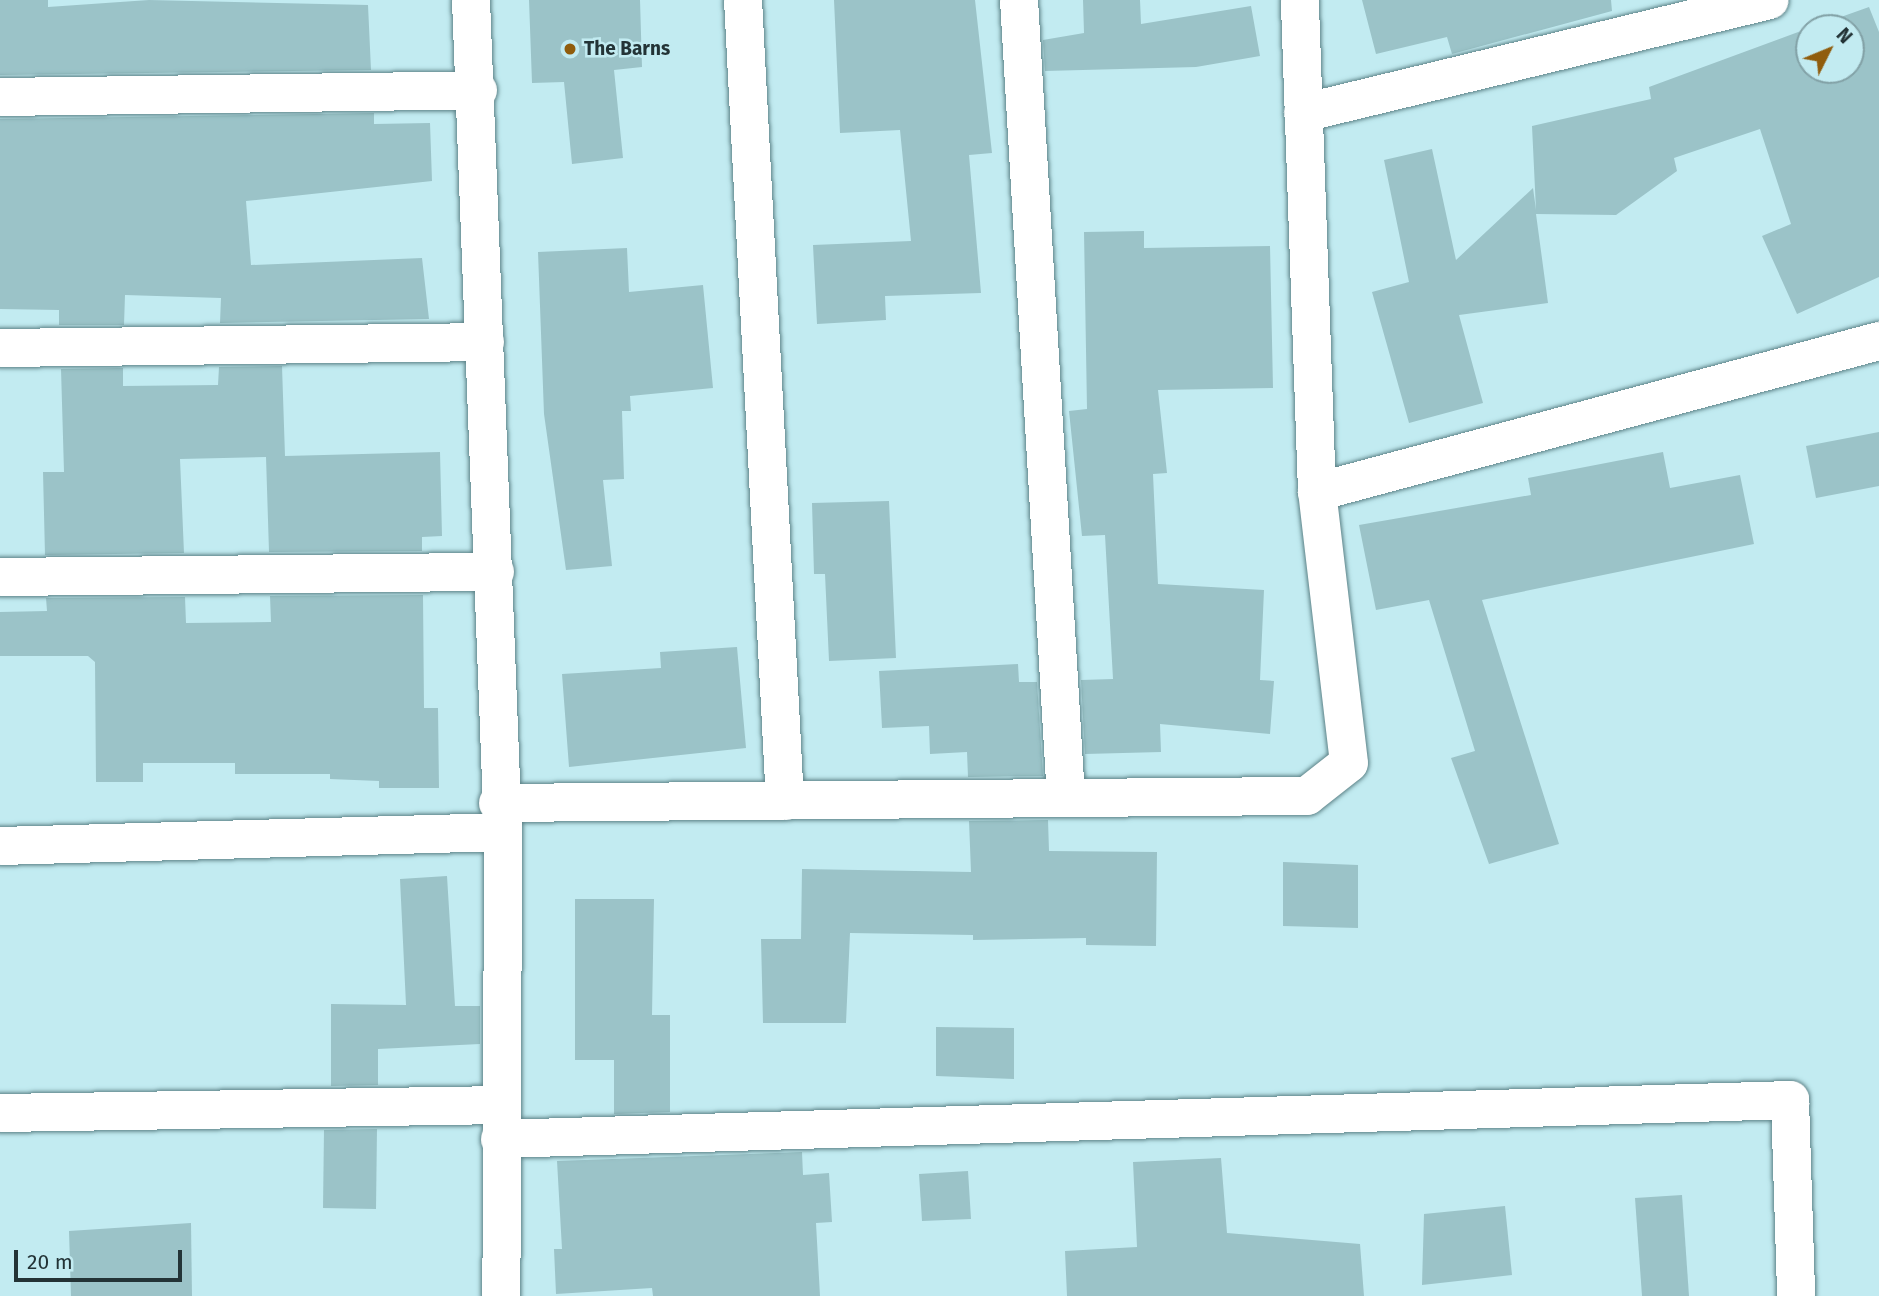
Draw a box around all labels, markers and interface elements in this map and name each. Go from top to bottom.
north arrow [1795,14,1865,84]
text: N [1832,23,1857,48]
place label: The Barns [584,38,670,60]
marker: The Barns [562,41,578,57]
scale bar [18,1236,186,1280]
text: 20 m [27,1249,73,1275]

